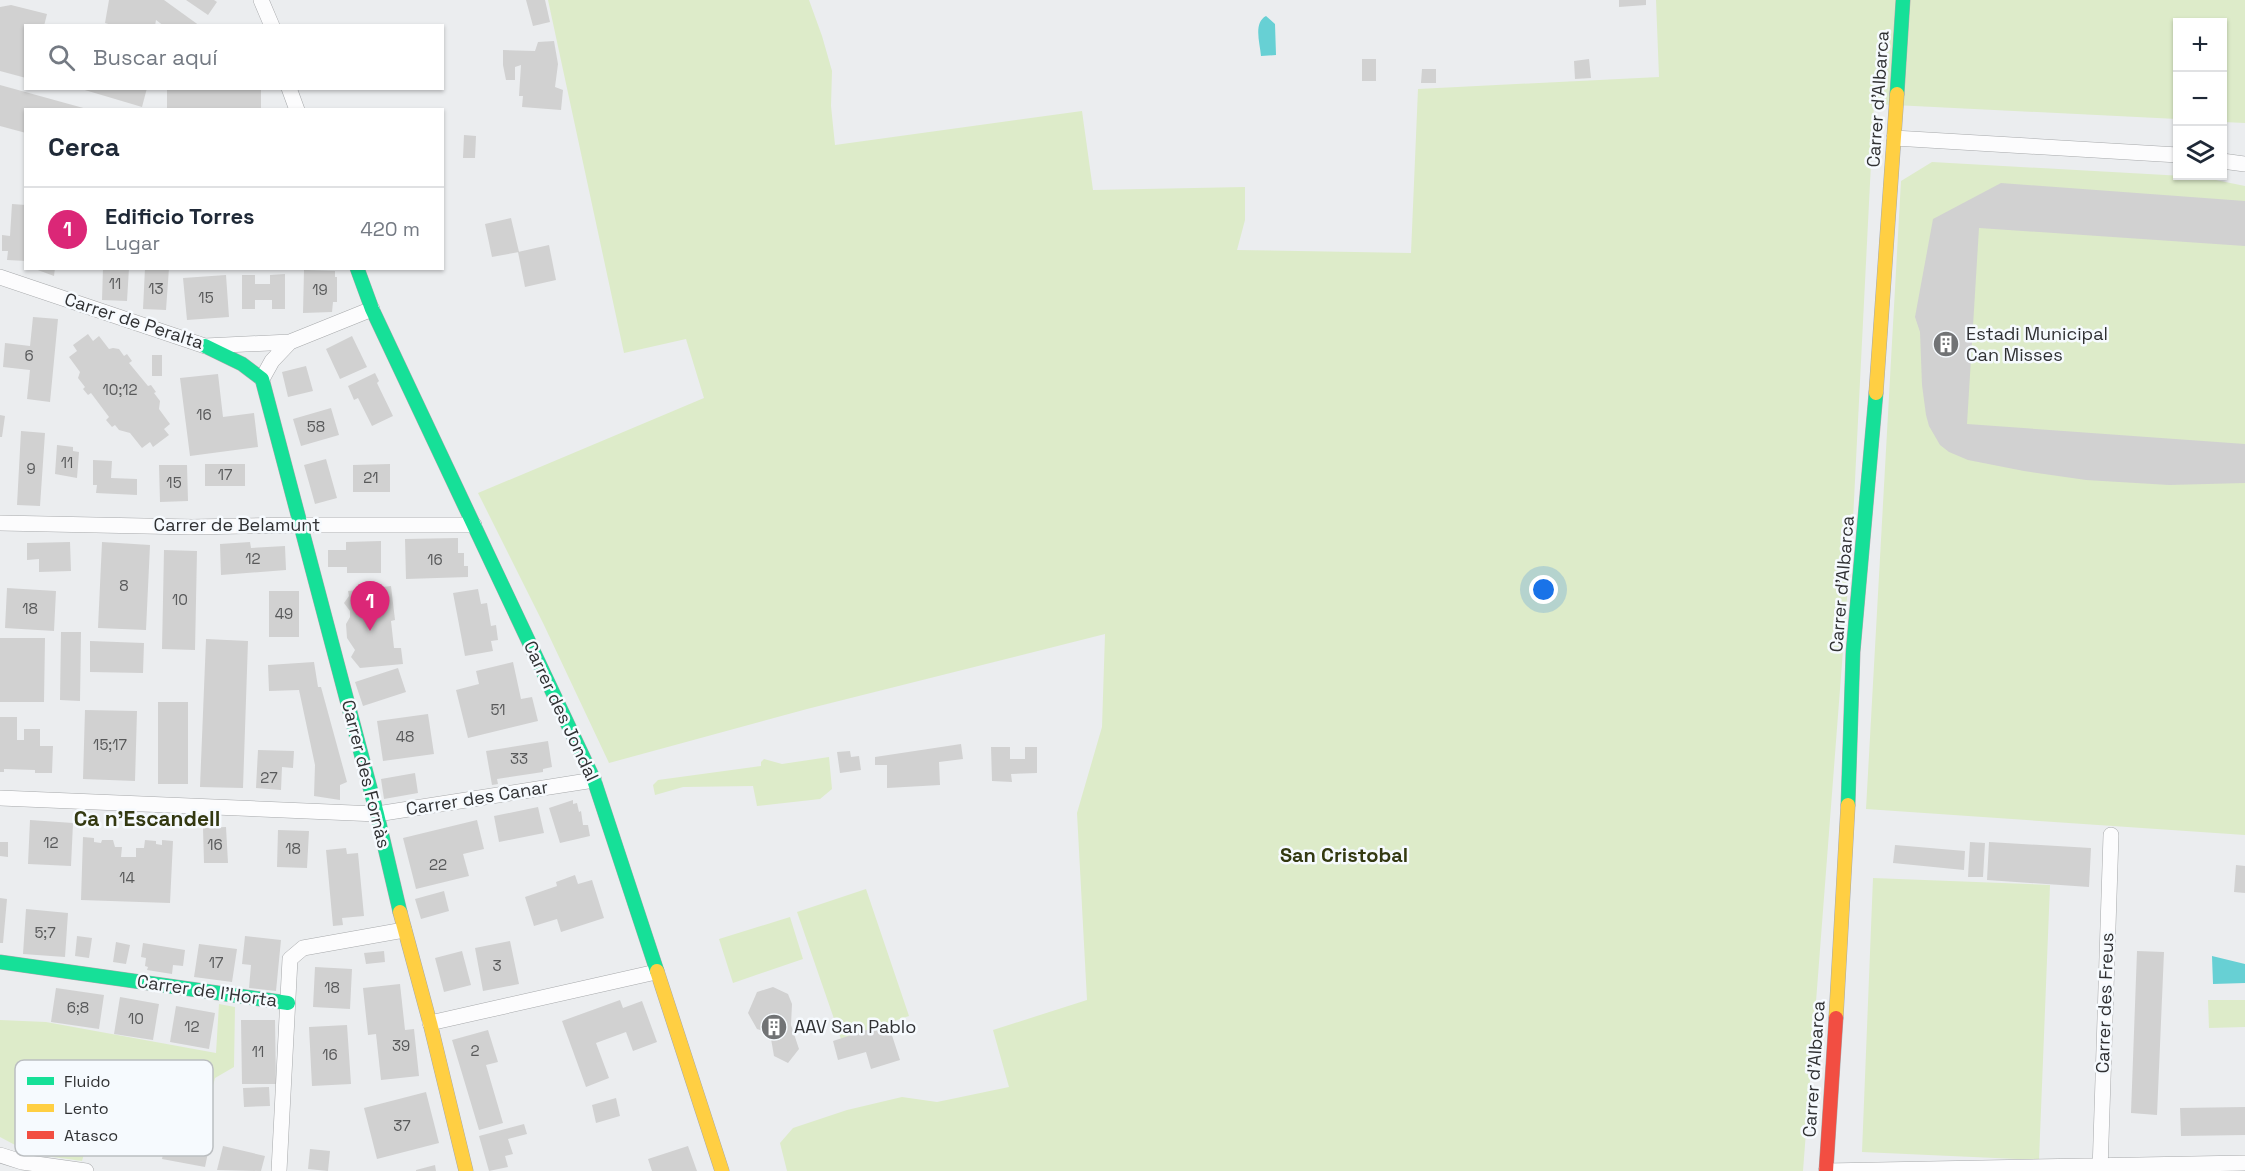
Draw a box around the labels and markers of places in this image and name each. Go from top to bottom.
place label: Estadi Municipal Can Misses [1966,322,2108,366]
building icon: Estadi Municipal Can Misses [1931,329,1961,359]
pin: 1 [350,582,389,631]
building icon: AAV San Pablo [759,1012,789,1042]
place label: AAV San Pablo [794,1015,916,1038]

